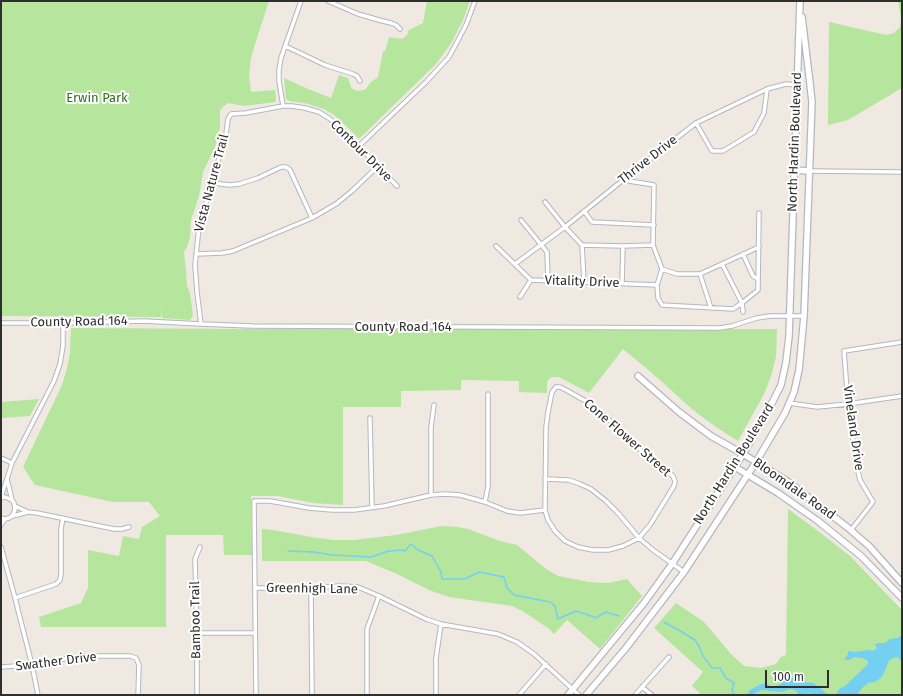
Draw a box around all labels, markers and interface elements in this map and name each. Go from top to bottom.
street label: North Hardin Boulevard [785,72,805,212]
park label: Erwin Park [66,90,128,106]
street label: Contour Drive [327,117,395,185]
street label: Vista Nature Trail [191,132,233,234]
street label: Thrive Drive [615,132,681,188]
street label: Vitality Drive [544,273,620,291]
street label: County Road 164 [30,313,128,331]
street label: County Road 164 [354,319,452,335]
street label: Vineland Drive [839,384,867,472]
street label: Cone Flower Street [580,396,674,480]
street label: North Hardin Boulevard [690,401,778,527]
street label: Bloomdale Road [750,455,838,523]
street label: Greenhigh Lane [266,580,358,598]
street label: Bamboo Trail [188,581,204,659]
street label: Swather Drive [15,649,97,675]
scale bar [767,662,831,688]
text: 100 m [772,670,804,684]

